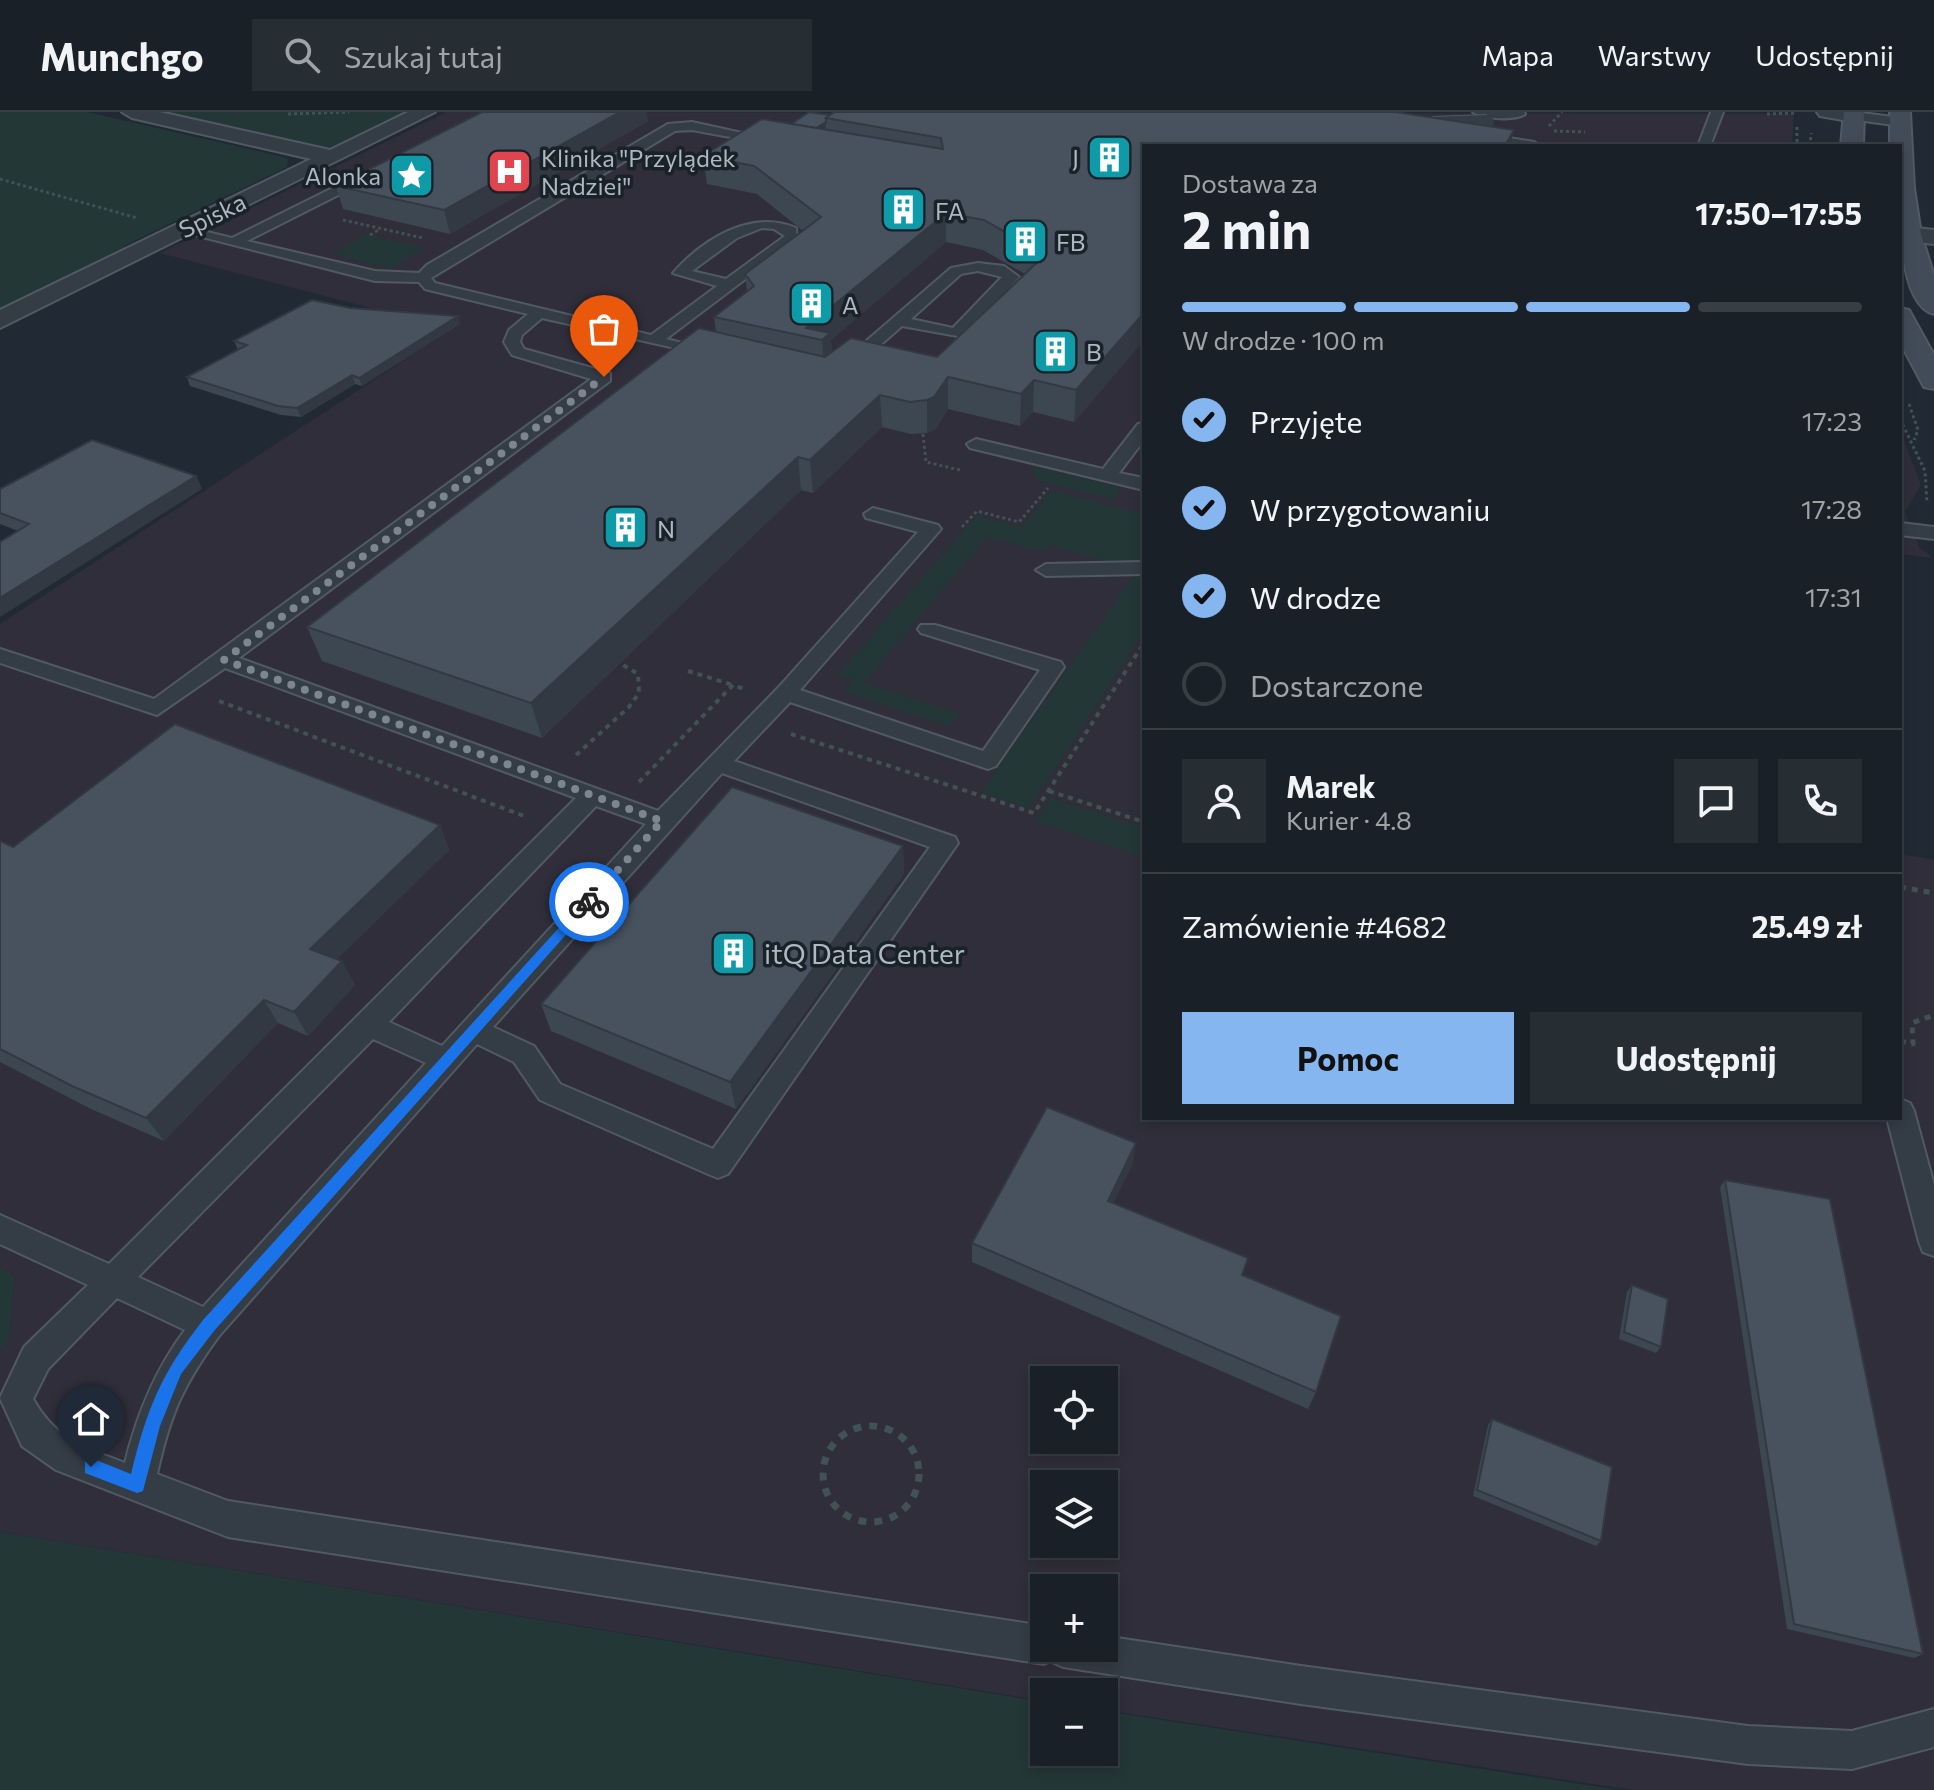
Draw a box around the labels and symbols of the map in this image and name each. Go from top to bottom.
building icon: J [1086,133,1134,181]
place label: Klinika "Przylądek Nadziei" [541,143,736,200]
place label: J [1072,143,1079,172]
hospital icon: Klinika "Przylądek Nadziei" [486,147,534,195]
place icon: Alonka [388,151,436,199]
place label: Alonka [305,161,381,190]
street label: Spiska [174,186,250,244]
building icon: FA [880,186,928,234]
place label: FA [935,196,964,225]
building icon: FB [1001,217,1049,265]
place label: FB [1056,227,1085,256]
building icon: A [787,280,835,328]
place label: A [842,290,859,319]
pin [570,295,638,377]
building icon: B [1031,327,1079,375]
place label: B [1086,337,1102,366]
building icon: N [602,504,650,552]
place label: N [657,514,675,543]
courier [549,862,629,942]
building icon: itQ Data Center [709,929,757,977]
place label: itQ Data Center [764,936,965,970]
pin [57,1385,125,1467]

